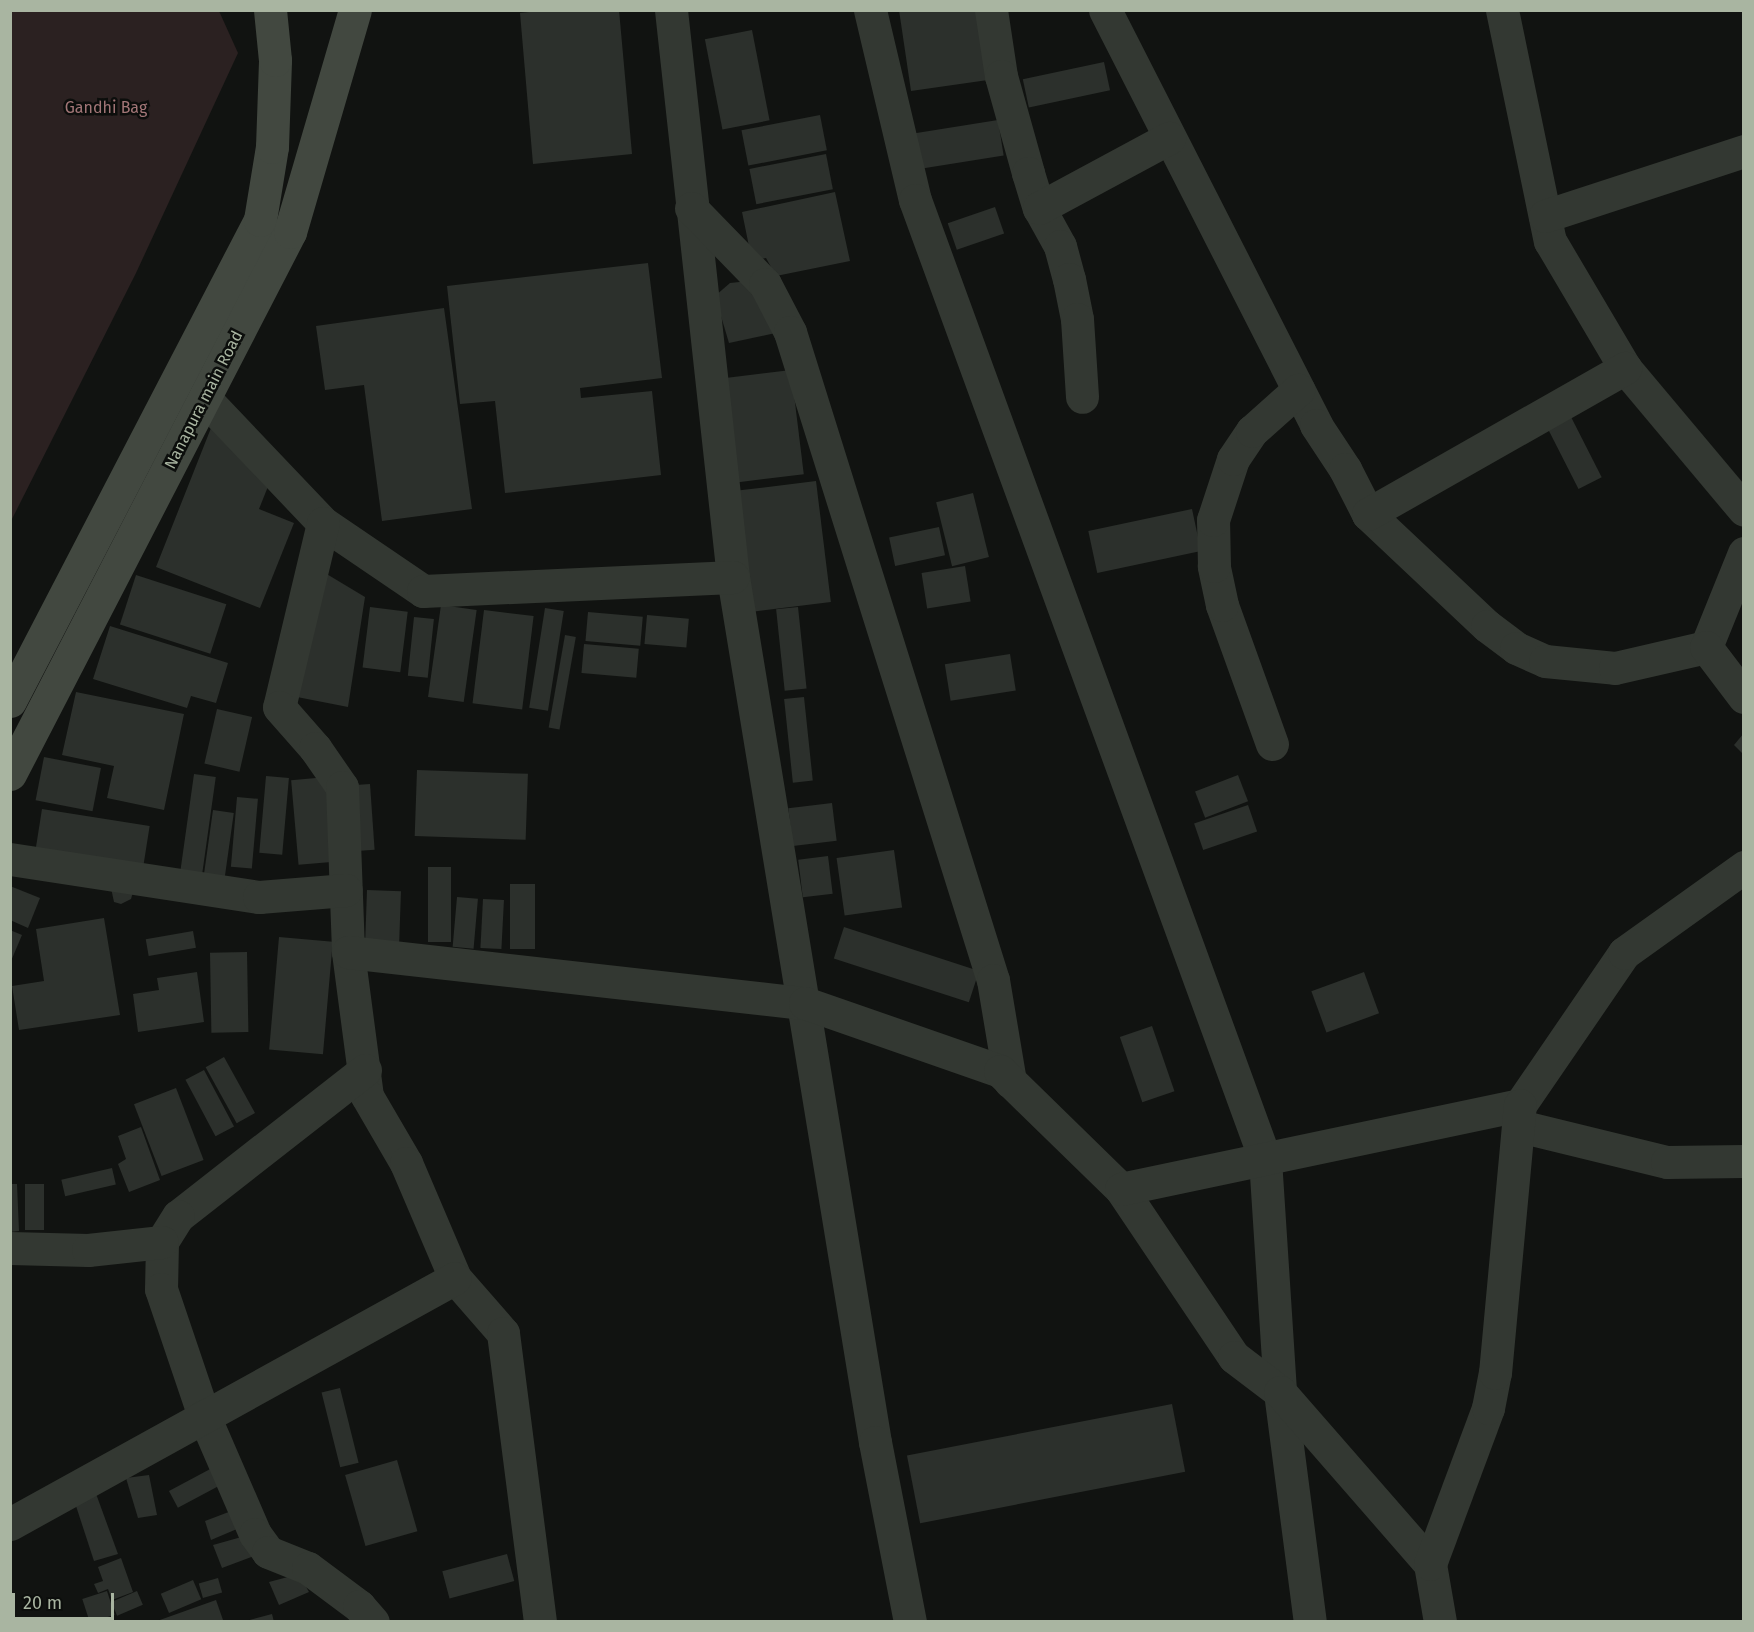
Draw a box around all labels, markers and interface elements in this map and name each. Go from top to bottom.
park label: Gandhi Bag [65,98,147,118]
street label: Nanapura main Road [161,328,247,472]
scale bar [15,1581,117,1619]
text: 20 m [23,1592,62,1614]

